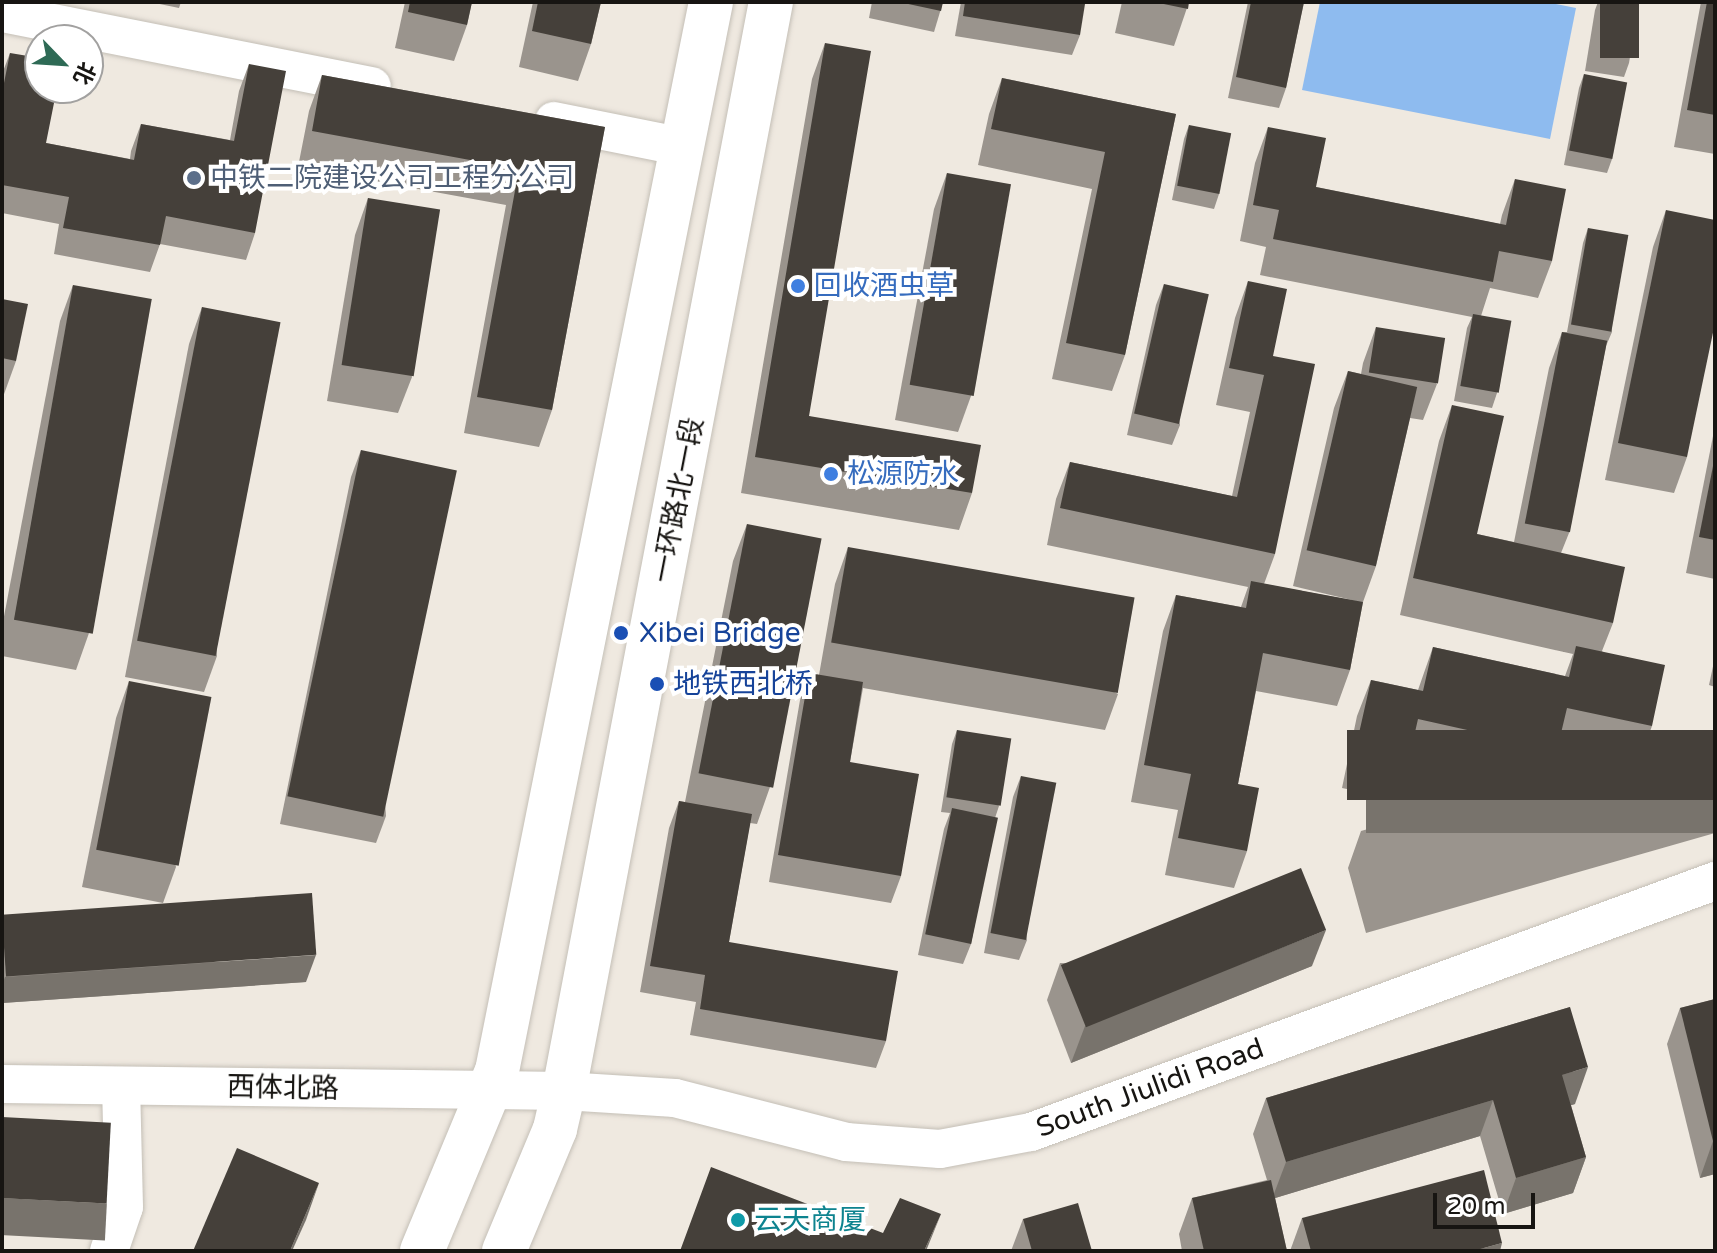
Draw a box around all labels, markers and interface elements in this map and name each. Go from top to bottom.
north arrow [24,24,104,104]
text: 北 [68,58,100,89]
place label: 中铁二院建设公司工程分公司 [210,161,574,195]
marker: 中铁二院建设公司工程分公司 [185,169,203,187]
place label: 回收酒虫草 [814,269,954,303]
marker: 回收酒虫草 [789,277,807,295]
street label: 一环路北一段 [645,414,711,586]
place label: 松源防水 [847,457,959,491]
marker: 松源防水 [822,465,840,483]
place label: Xibei Bridge [639,616,801,650]
marker: Xibei Bridge [610,622,632,644]
place label: 地铁西北桥 [673,667,813,701]
marker: 地铁西北桥 [648,675,666,693]
street label: South Jiulidi Road [1032,1031,1268,1145]
street label: 西体北路 [227,1070,339,1106]
scale bar [1437,1177,1539,1227]
text: 20 m [1447,1192,1505,1221]
place label: 云天商厦 [754,1203,866,1237]
marker: 云天商厦 [729,1211,747,1229]

